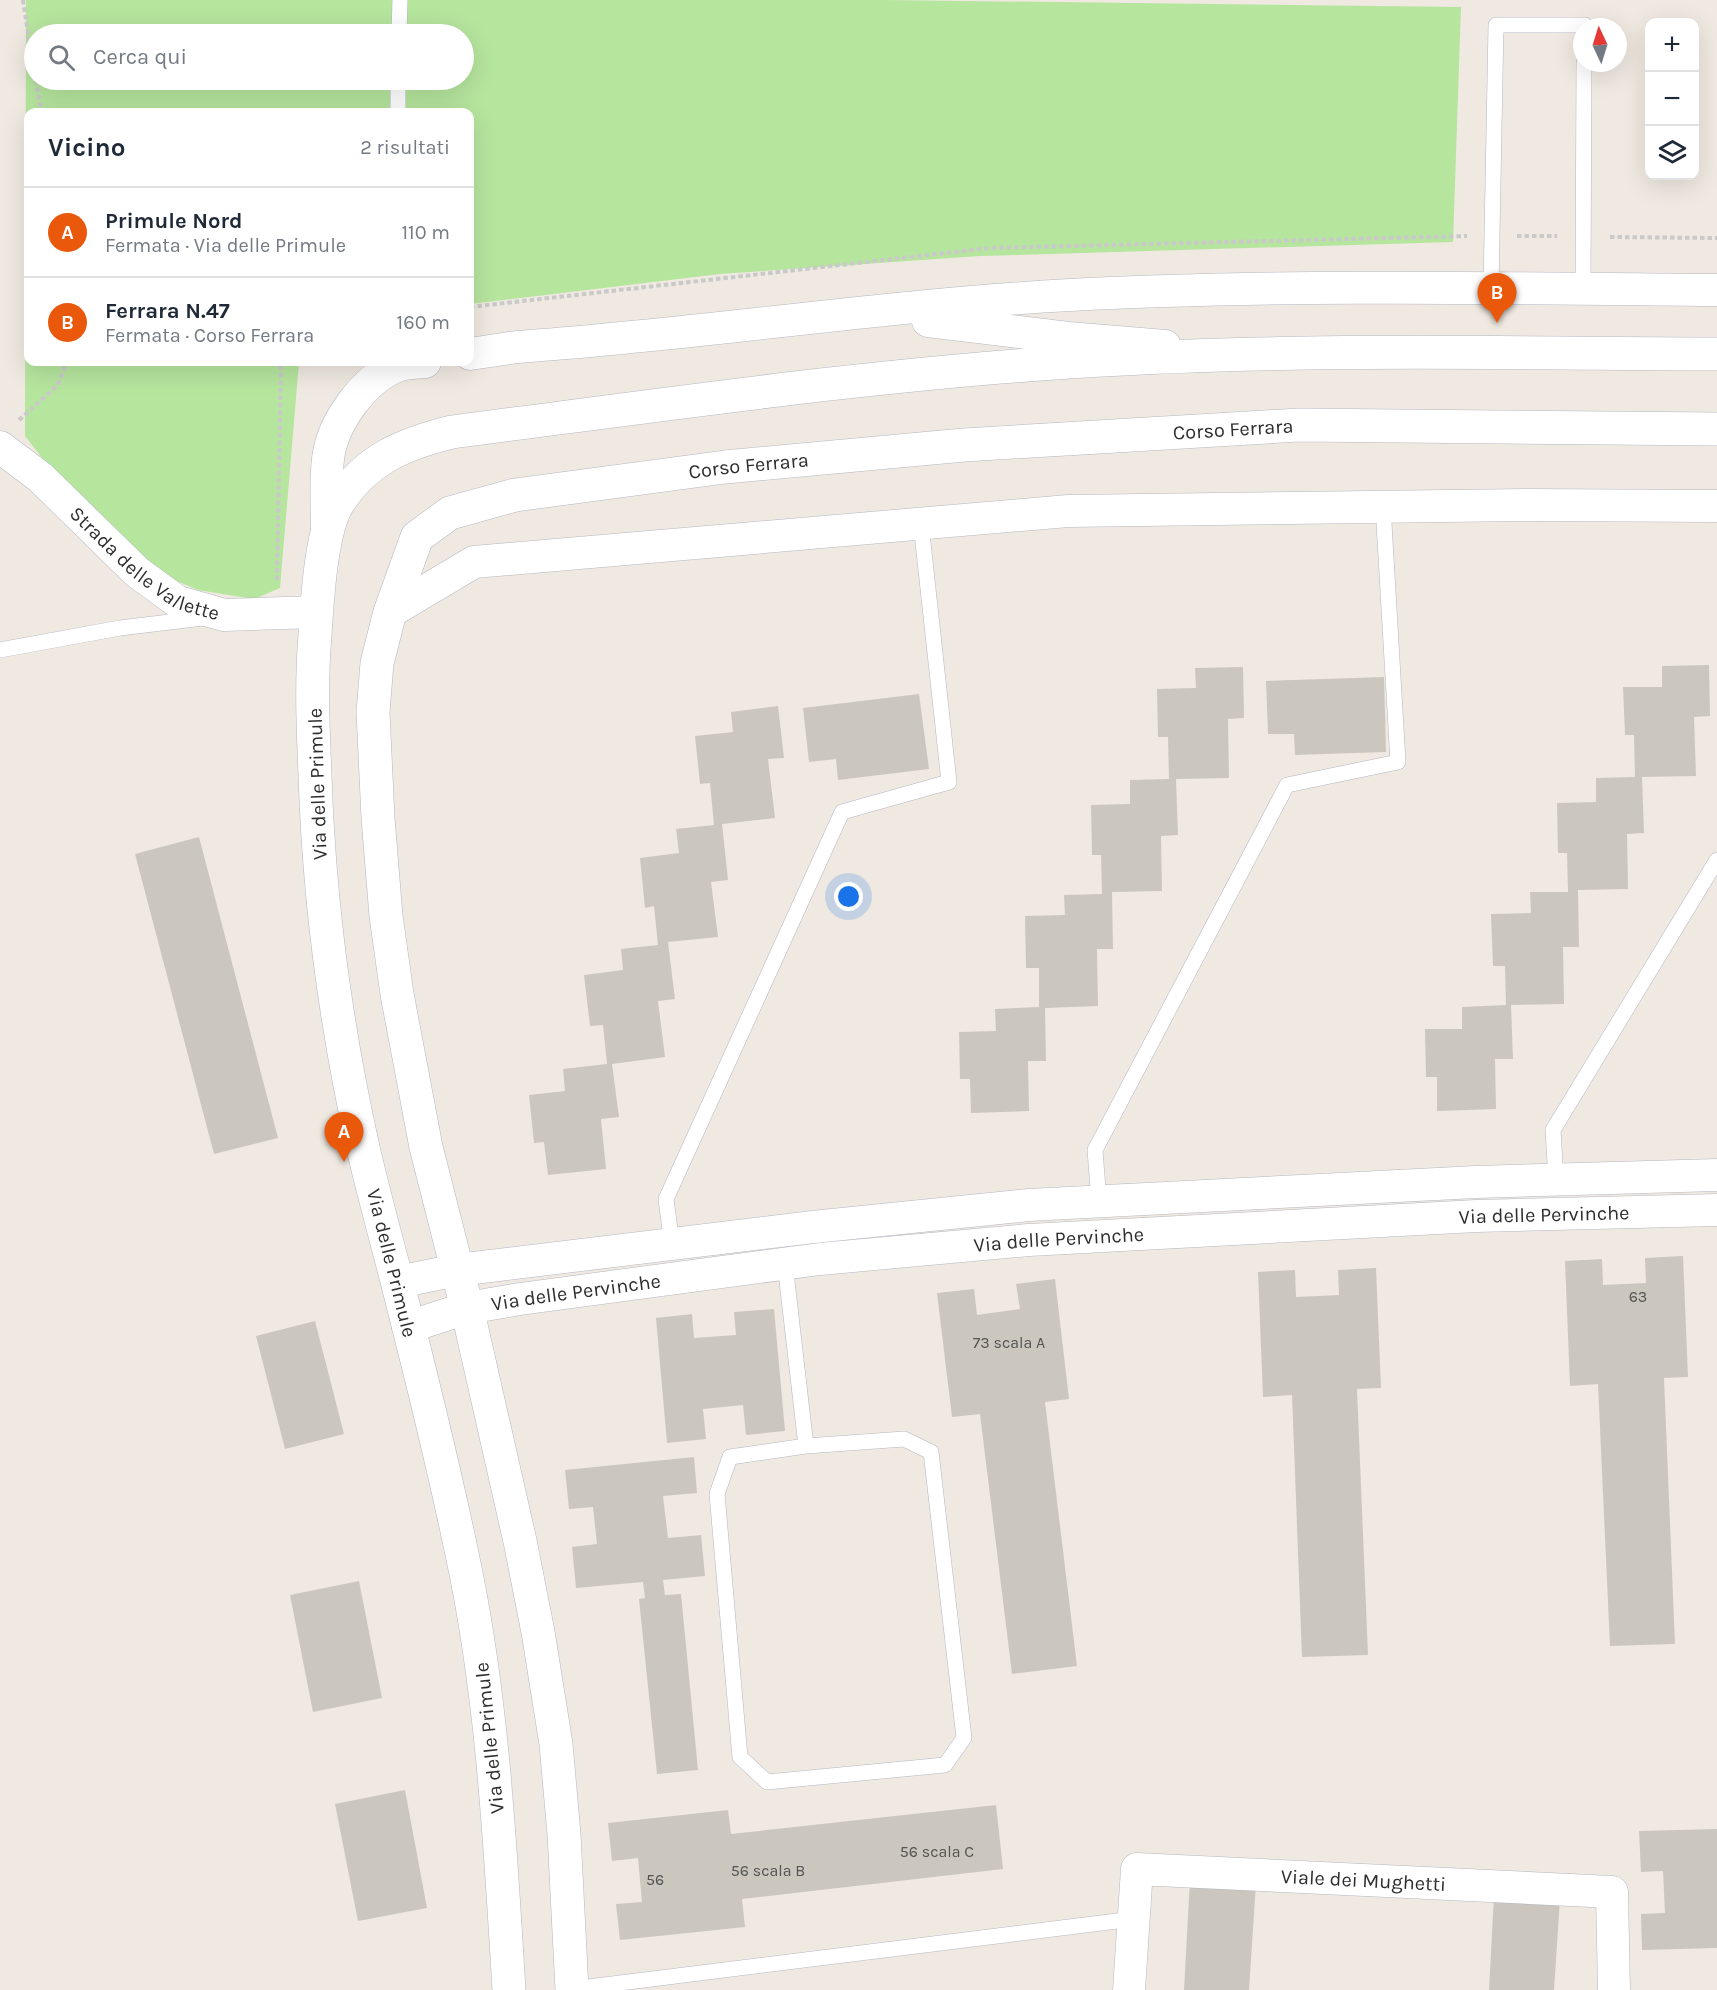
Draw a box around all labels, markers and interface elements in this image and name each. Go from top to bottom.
north arrow [1573,18,1627,72]
map controls [1645,18,1699,180]
button: + [1645,18,1699,72]
search box [24,24,474,90]
icon: search [45,41,78,74]
text: Cerca qui [93,44,187,70]
button: − [1645,72,1699,126]
button: layers [1645,126,1699,180]
text: Vicino [48,132,125,163]
text: 2 risultati [360,136,450,159]
text: Primule Nord [105,208,243,234]
text: A [61,221,74,244]
text: 110 m [401,221,450,244]
text: Fermata · Via delle Primule [105,234,346,257]
pin: B [1478,274,1516,323]
text: Ferrara N.47 [105,298,230,324]
text: B [61,311,74,334]
text: 160 m [397,311,450,334]
text: Fermata · Corso Ferrara [105,324,314,347]
street label: Corso Ferrara [1172,414,1294,445]
street label: Corso Ferrara [687,448,810,484]
street label: Strada delle Vallette [65,502,222,625]
street label: Via delle Primule [303,707,332,860]
your location [834,882,863,911]
pin: A [324,1112,364,1162]
street label: Via delle Primule [362,1186,421,1340]
street label: Via delle Pervinche [1458,1201,1630,1229]
street label: Via delle Pervinche [973,1223,1145,1257]
street label: Via delle Pervinche [489,1269,662,1316]
house number: 63 [1629,1287,1647,1306]
house number: 73 scala A [973,1333,1045,1352]
street label: Via delle Primule [470,1661,509,1815]
house number: 56 scala C [900,1842,974,1861]
house number: 56 scala B [731,1861,805,1880]
street label: Viale dei Mughetti [1280,1865,1447,1896]
house number: 56 [646,1870,664,1889]

